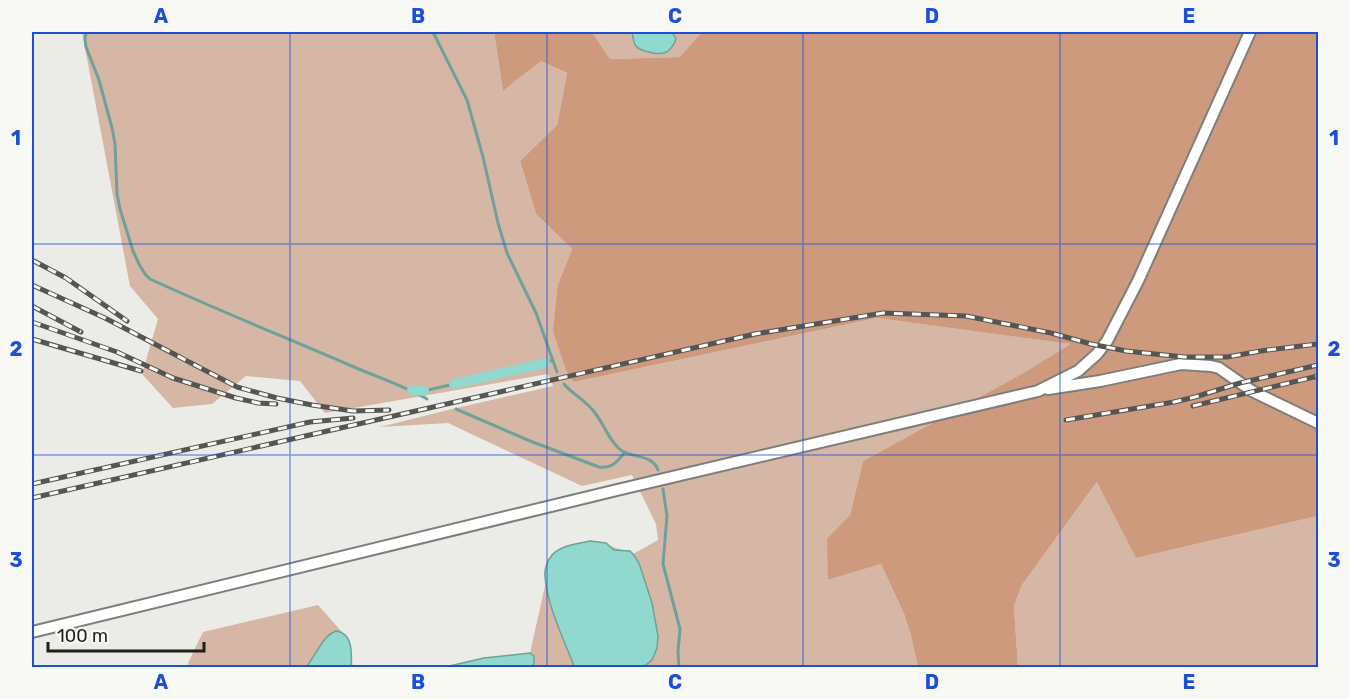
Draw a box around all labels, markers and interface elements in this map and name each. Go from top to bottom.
text: A [154,4,169,28]
text: B [411,4,425,28]
text: C [668,4,682,28]
text: D [925,4,939,28]
text: E [1183,4,1195,28]
text: 1 [11,126,21,150]
text: 1 [1329,126,1339,150]
text: 2 [10,337,23,361]
text: 2 [1328,337,1341,361]
text: 3 [9,548,23,572]
text: 3 [1327,548,1341,572]
scale bar [48,615,204,653]
text: 100 m [57,625,108,647]
text: A [154,670,169,694]
text: B [411,670,425,694]
text: C [668,670,682,694]
text: D [925,670,939,694]
text: E [1183,670,1195,694]

